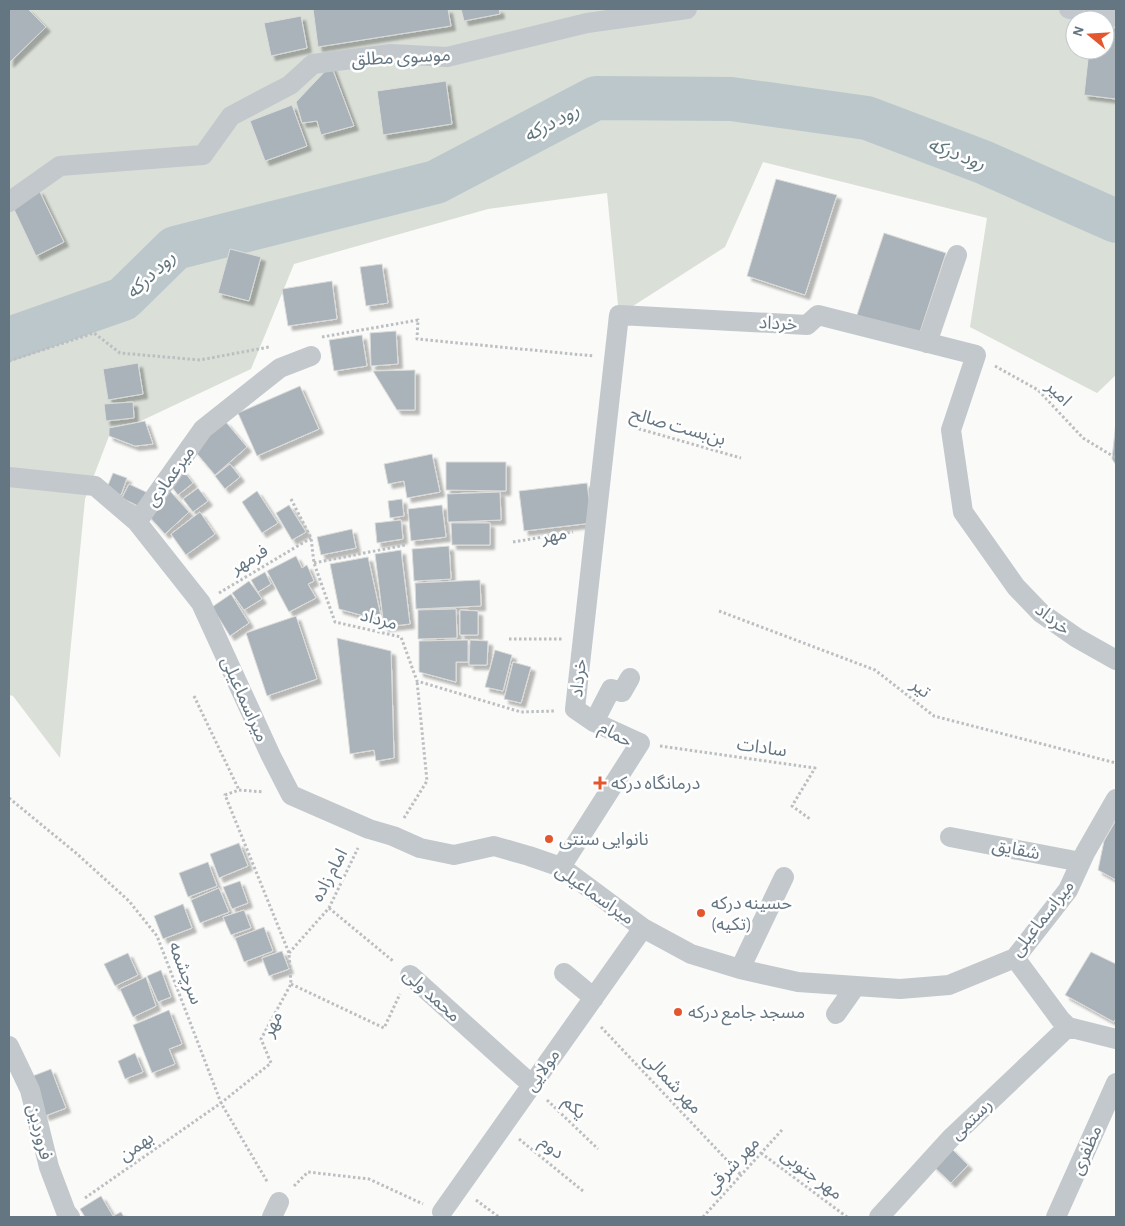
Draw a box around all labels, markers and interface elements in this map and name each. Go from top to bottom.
north arrow [1065,10,1115,60]
text: N [1070,24,1087,38]
street label: موسوی مطلق [351,46,451,71]
water label: رود درکه [521,101,583,147]
water label: رود درکه [925,135,988,175]
water label: رود درکه [123,248,180,303]
street label: خرداد [758,314,798,335]
street label: امیر [1041,377,1074,411]
street label: بن‌بست صالح [627,405,728,452]
street label: میرعمادی [143,443,199,511]
street label: مهر [539,525,569,548]
street label: فرمهر [227,542,272,579]
street label: خرداد [1031,601,1073,640]
street label: مرداد [358,606,399,634]
street label: میراسماعیلی [216,654,271,745]
street label: خرداد [568,658,591,698]
street label: تیر [906,675,934,703]
street label: حمام [594,719,635,755]
street label: سادات [736,736,788,760]
place label: درمانگاه درکه [611,774,700,794]
marker: درمانگاه درکه [593,776,607,790]
place label: نانوایی سنتی [559,831,649,850]
marker: نانوایی سنتی [543,833,555,845]
street label: شقایق [990,837,1041,864]
street label: امام زاده [309,846,355,907]
street label: میراسماعیلی [551,861,637,929]
street label: میراسماعیلی [1008,877,1079,961]
place label: حسینه درکه (تکیه) [711,895,792,934]
marker: حسینه درکه (تکیه) [695,907,707,919]
street label: سرچشمه [164,940,205,1008]
street label: محمد ولی [399,966,463,1027]
place label: مسجد جامع درکه [688,1004,805,1026]
marker: مسجد جامع درکه [672,1006,684,1018]
street label: مهر [259,1009,287,1041]
street label: مولایی [522,1046,565,1096]
street label: مهر شمالی [639,1050,705,1118]
street label: یکم [557,1093,589,1125]
street label: رستمی [947,1096,997,1144]
street label: فروردین [23,1103,55,1162]
street label: مظفری [1068,1123,1107,1178]
street label: بهمن [116,1129,158,1166]
street label: دوم [533,1133,567,1166]
street label: مهر شرقی [702,1134,764,1198]
street label: مهر جنوبی [777,1146,846,1204]

